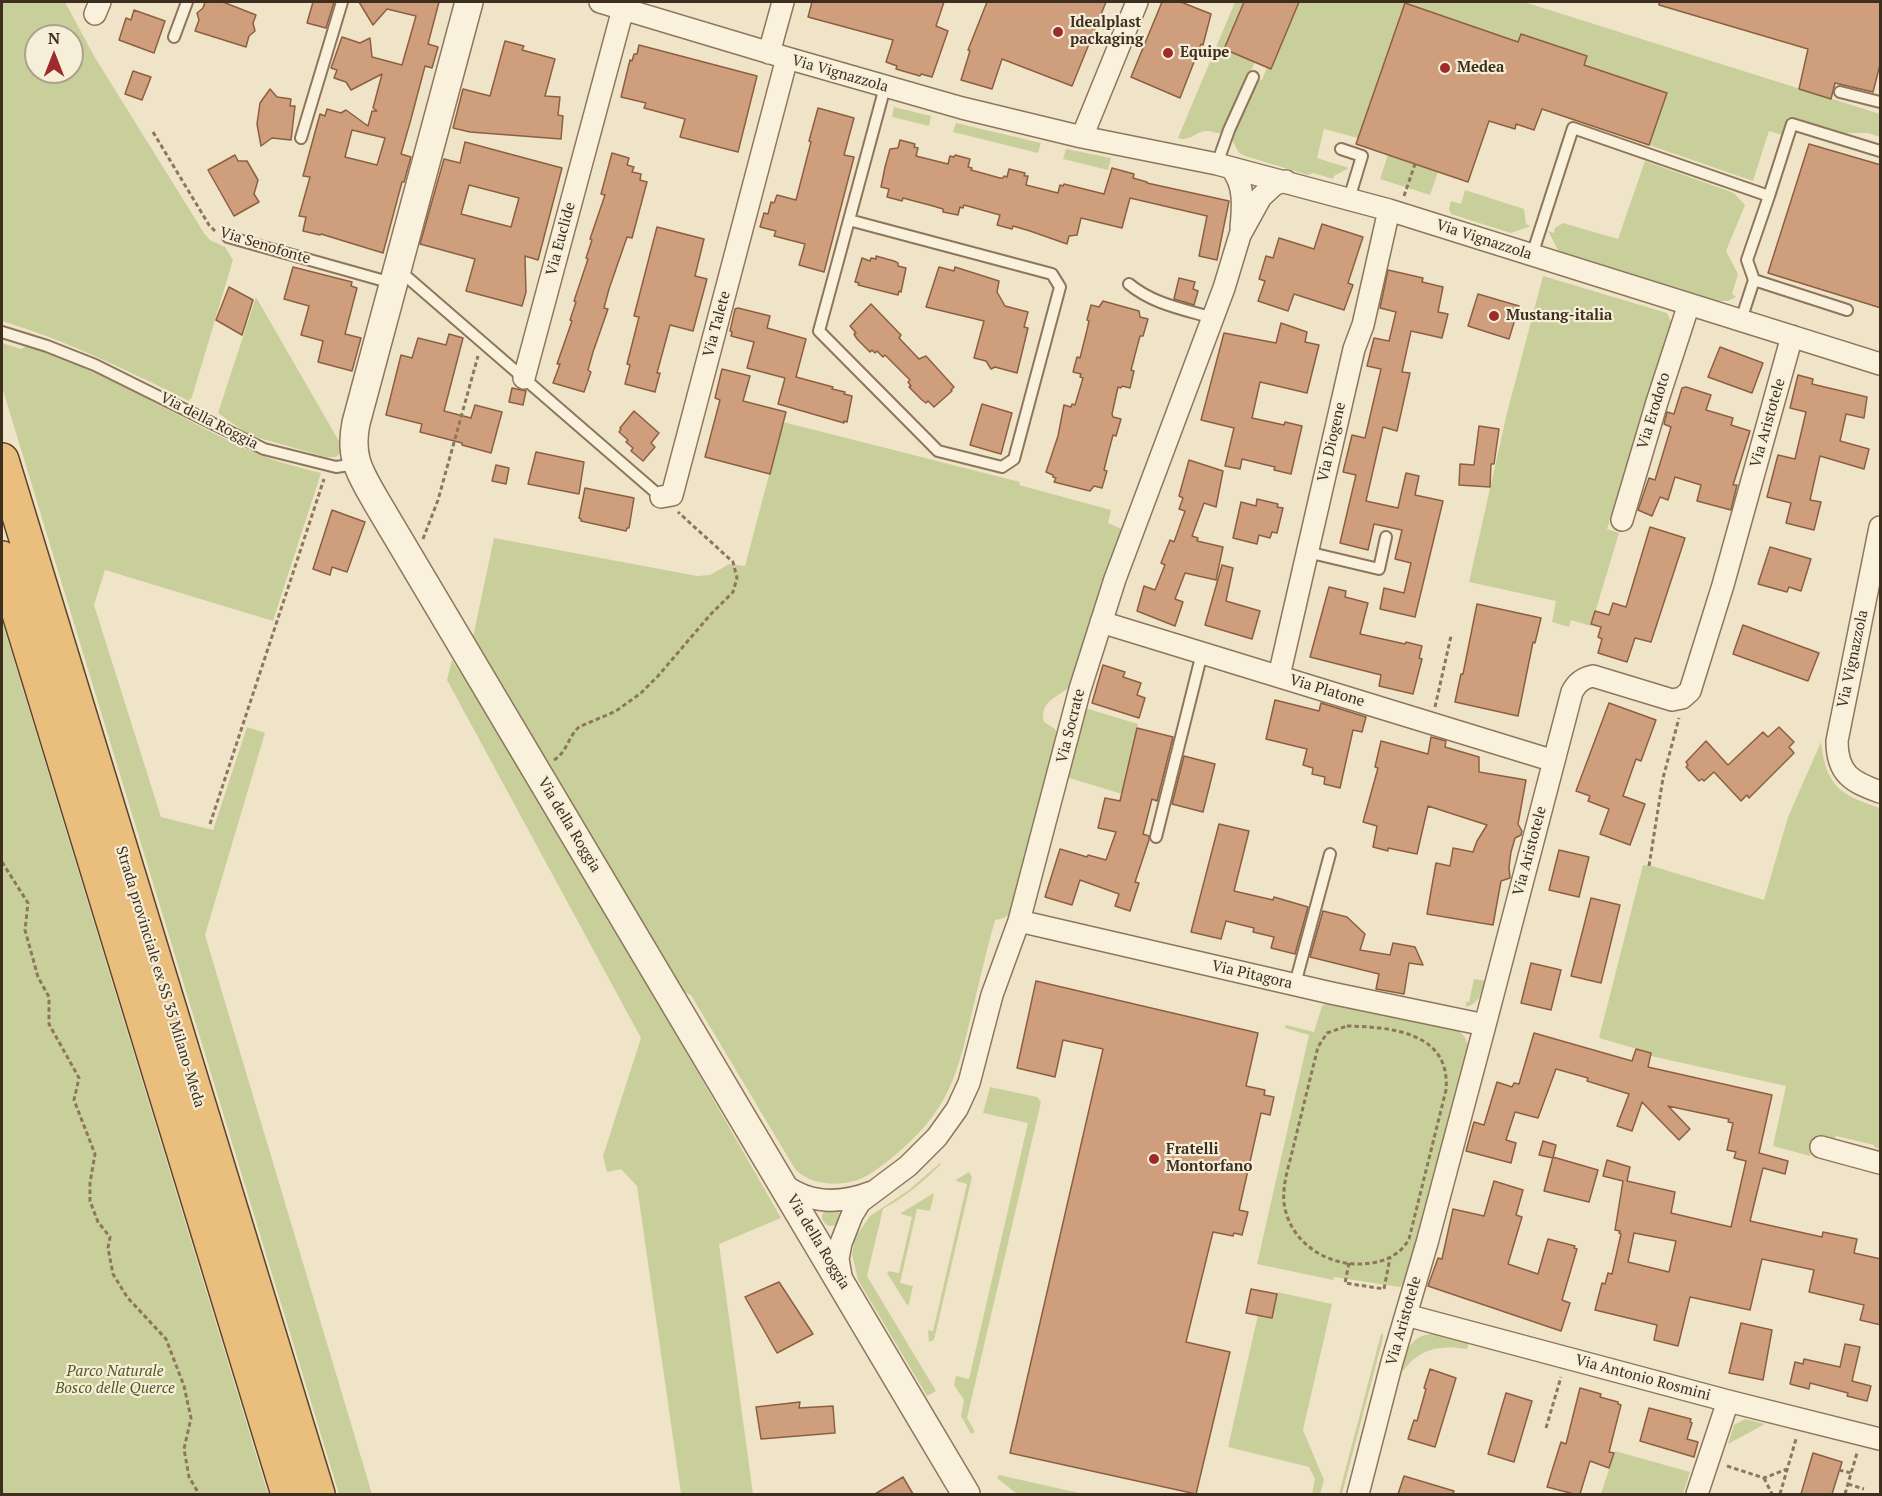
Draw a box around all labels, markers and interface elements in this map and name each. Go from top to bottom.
place label: Idealplast packaging [1070,14,1143,49]
north arrow [24,24,84,84]
marker: Idealplast packaging [1051,25,1065,39]
text: N [48,27,60,49]
place label: Equipe [1180,44,1229,62]
marker: Equipe [1161,46,1175,60]
street label: Via Vignazzola [790,52,890,96]
place label: Medea [1457,59,1504,77]
marker: Medea [1438,61,1452,75]
street label: Via Euclide [543,200,579,278]
street label: Via Vignazzola [1434,216,1534,264]
street label: Via Senofonte [217,224,313,268]
street label: Via Talete [700,289,734,359]
place label: Mustang-italia [1506,307,1612,325]
marker: Mustang-italia [1487,309,1501,323]
street label: Via Erodoto [1634,371,1674,451]
street label: Via Aristotele [1747,376,1789,470]
street label: Via della Roggia [157,389,261,453]
street label: Via Diogene [1314,400,1350,484]
street label: Via Vignazzola [1834,608,1872,710]
street label: Via Platone [1287,671,1367,711]
street label: Via Socrate [1053,687,1089,765]
street label: Via della Roggia [534,774,604,876]
street label: Via Aristotele [1509,804,1551,898]
street label: Strada provinciale ex SS 35 Milano-Meda [112,844,208,1110]
street label: Via Pitagora [1210,957,1294,993]
place label: Fratelli Montorfano [1166,1141,1252,1176]
marker: Fratelli Montorfano [1147,1152,1161,1166]
street label: Via della Roggia [783,1191,853,1293]
street label: Via Aristotele [1383,1274,1425,1368]
street label: Via Antonio Rosmini [1573,1351,1713,1405]
park label: Parco Naturale Bosco delle Querce [55,1363,175,1398]

